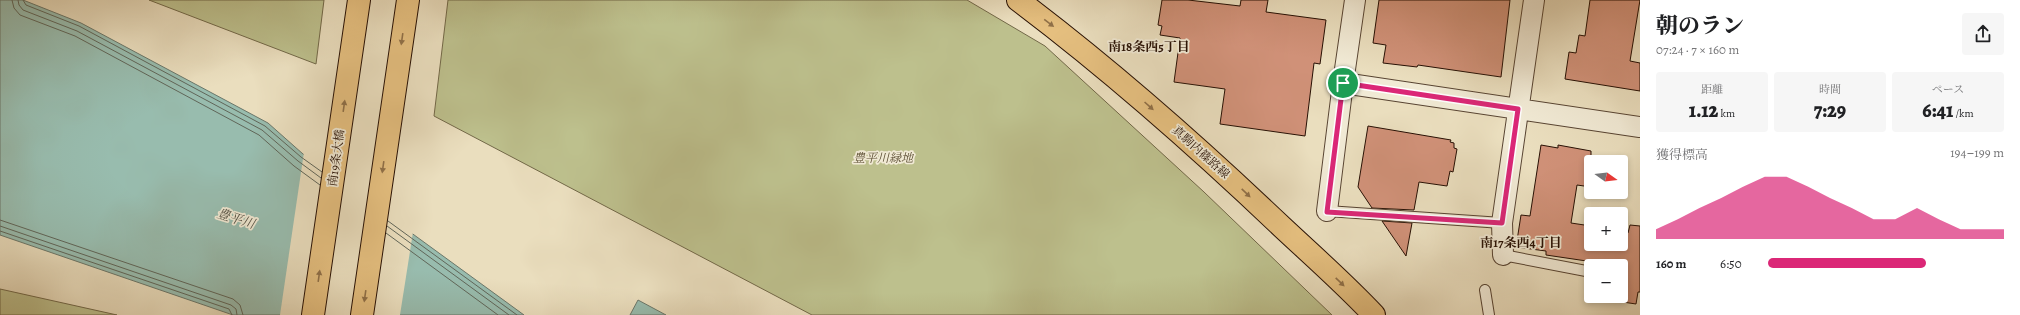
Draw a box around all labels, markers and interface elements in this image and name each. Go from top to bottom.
text: 朝のラン [1656,11,1744,41]
button: share [1962,13,2004,55]
one-way arrow [1043,19,1054,28]
one-way arrow [399,33,405,45]
district label: 南18条西5丁目 [1108,38,1190,55]
text: 07:24 · 7 × 160 m [1656,41,1739,58]
pin [1326,66,1360,100]
icon: arrive [1332,72,1354,94]
text: 距離 [1701,82,1723,97]
text: 時間 [1819,82,1841,97]
text: ペース [1932,82,1964,97]
text: 1.12 [1689,97,1718,124]
text: 7:29 [1814,97,1846,124]
text: 6:41 [1922,97,1953,124]
one-way arrow [341,100,347,112]
one-way arrow [1145,101,1154,110]
text: km [1718,106,1735,121]
text: /km [1953,106,1974,121]
street label: 真駒内篠路線 [1169,122,1233,182]
street label: 南19条大橋 [324,128,348,188]
text: 194–199 m [1950,144,2004,161]
text: 獲得標高 [1656,146,1708,163]
park label: 豊平川緑地 [853,150,915,166]
north arrow [1584,155,1628,199]
map controls [1584,155,1628,303]
one-way arrow [380,161,386,173]
one-way arrow [1241,188,1251,197]
water label: 豊平川 [215,205,259,233]
button: + [1584,207,1628,251]
district label: 南17条西4丁目 [1480,234,1562,251]
text: 160 m [1656,255,1686,272]
text: 6:50 [1720,255,1742,272]
button: − [1584,259,1628,303]
one-way arrow [316,270,322,282]
one-way arrow [1335,277,1345,287]
one-way arrow [362,290,368,302]

